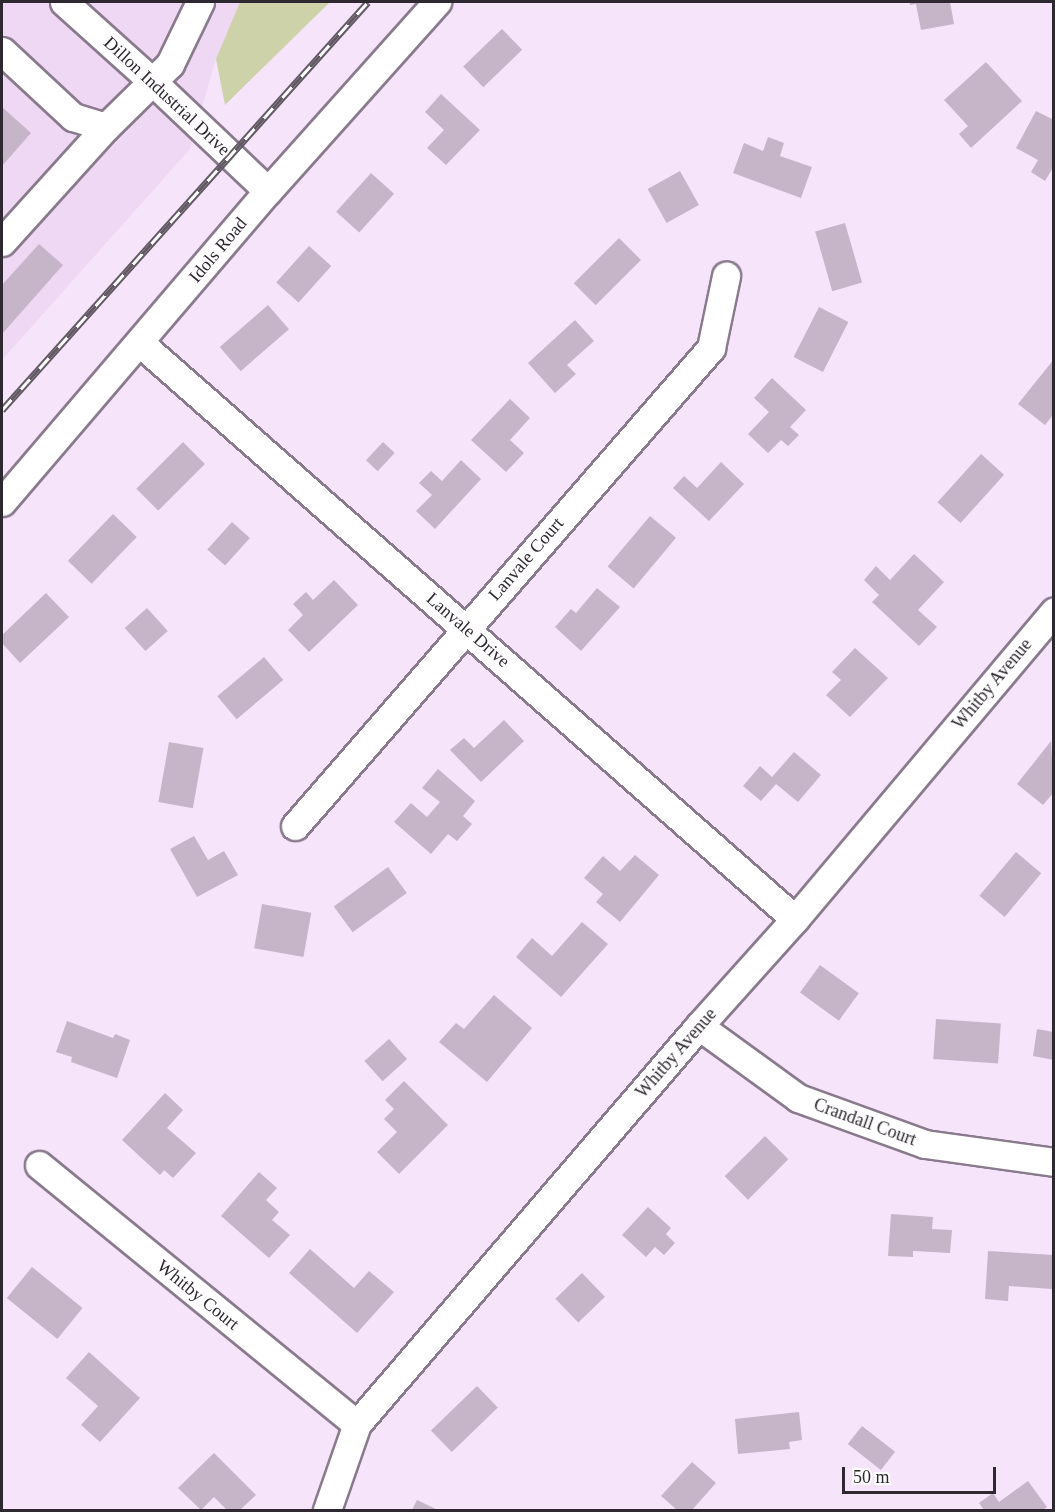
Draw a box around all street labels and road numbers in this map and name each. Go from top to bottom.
street label: Dillon Industrial Drive [99,32,235,160]
street label: Idols Road [184,213,252,287]
street label: Lanvale Court [484,513,568,605]
street label: Lanvale Drive [422,588,514,672]
street label: Whitby Avenue [947,634,1037,734]
street label: Whitby Avenue [631,1003,721,1103]
street label: Crandall Court [811,1093,919,1151]
street label: Whitby Court [153,1255,243,1335]

